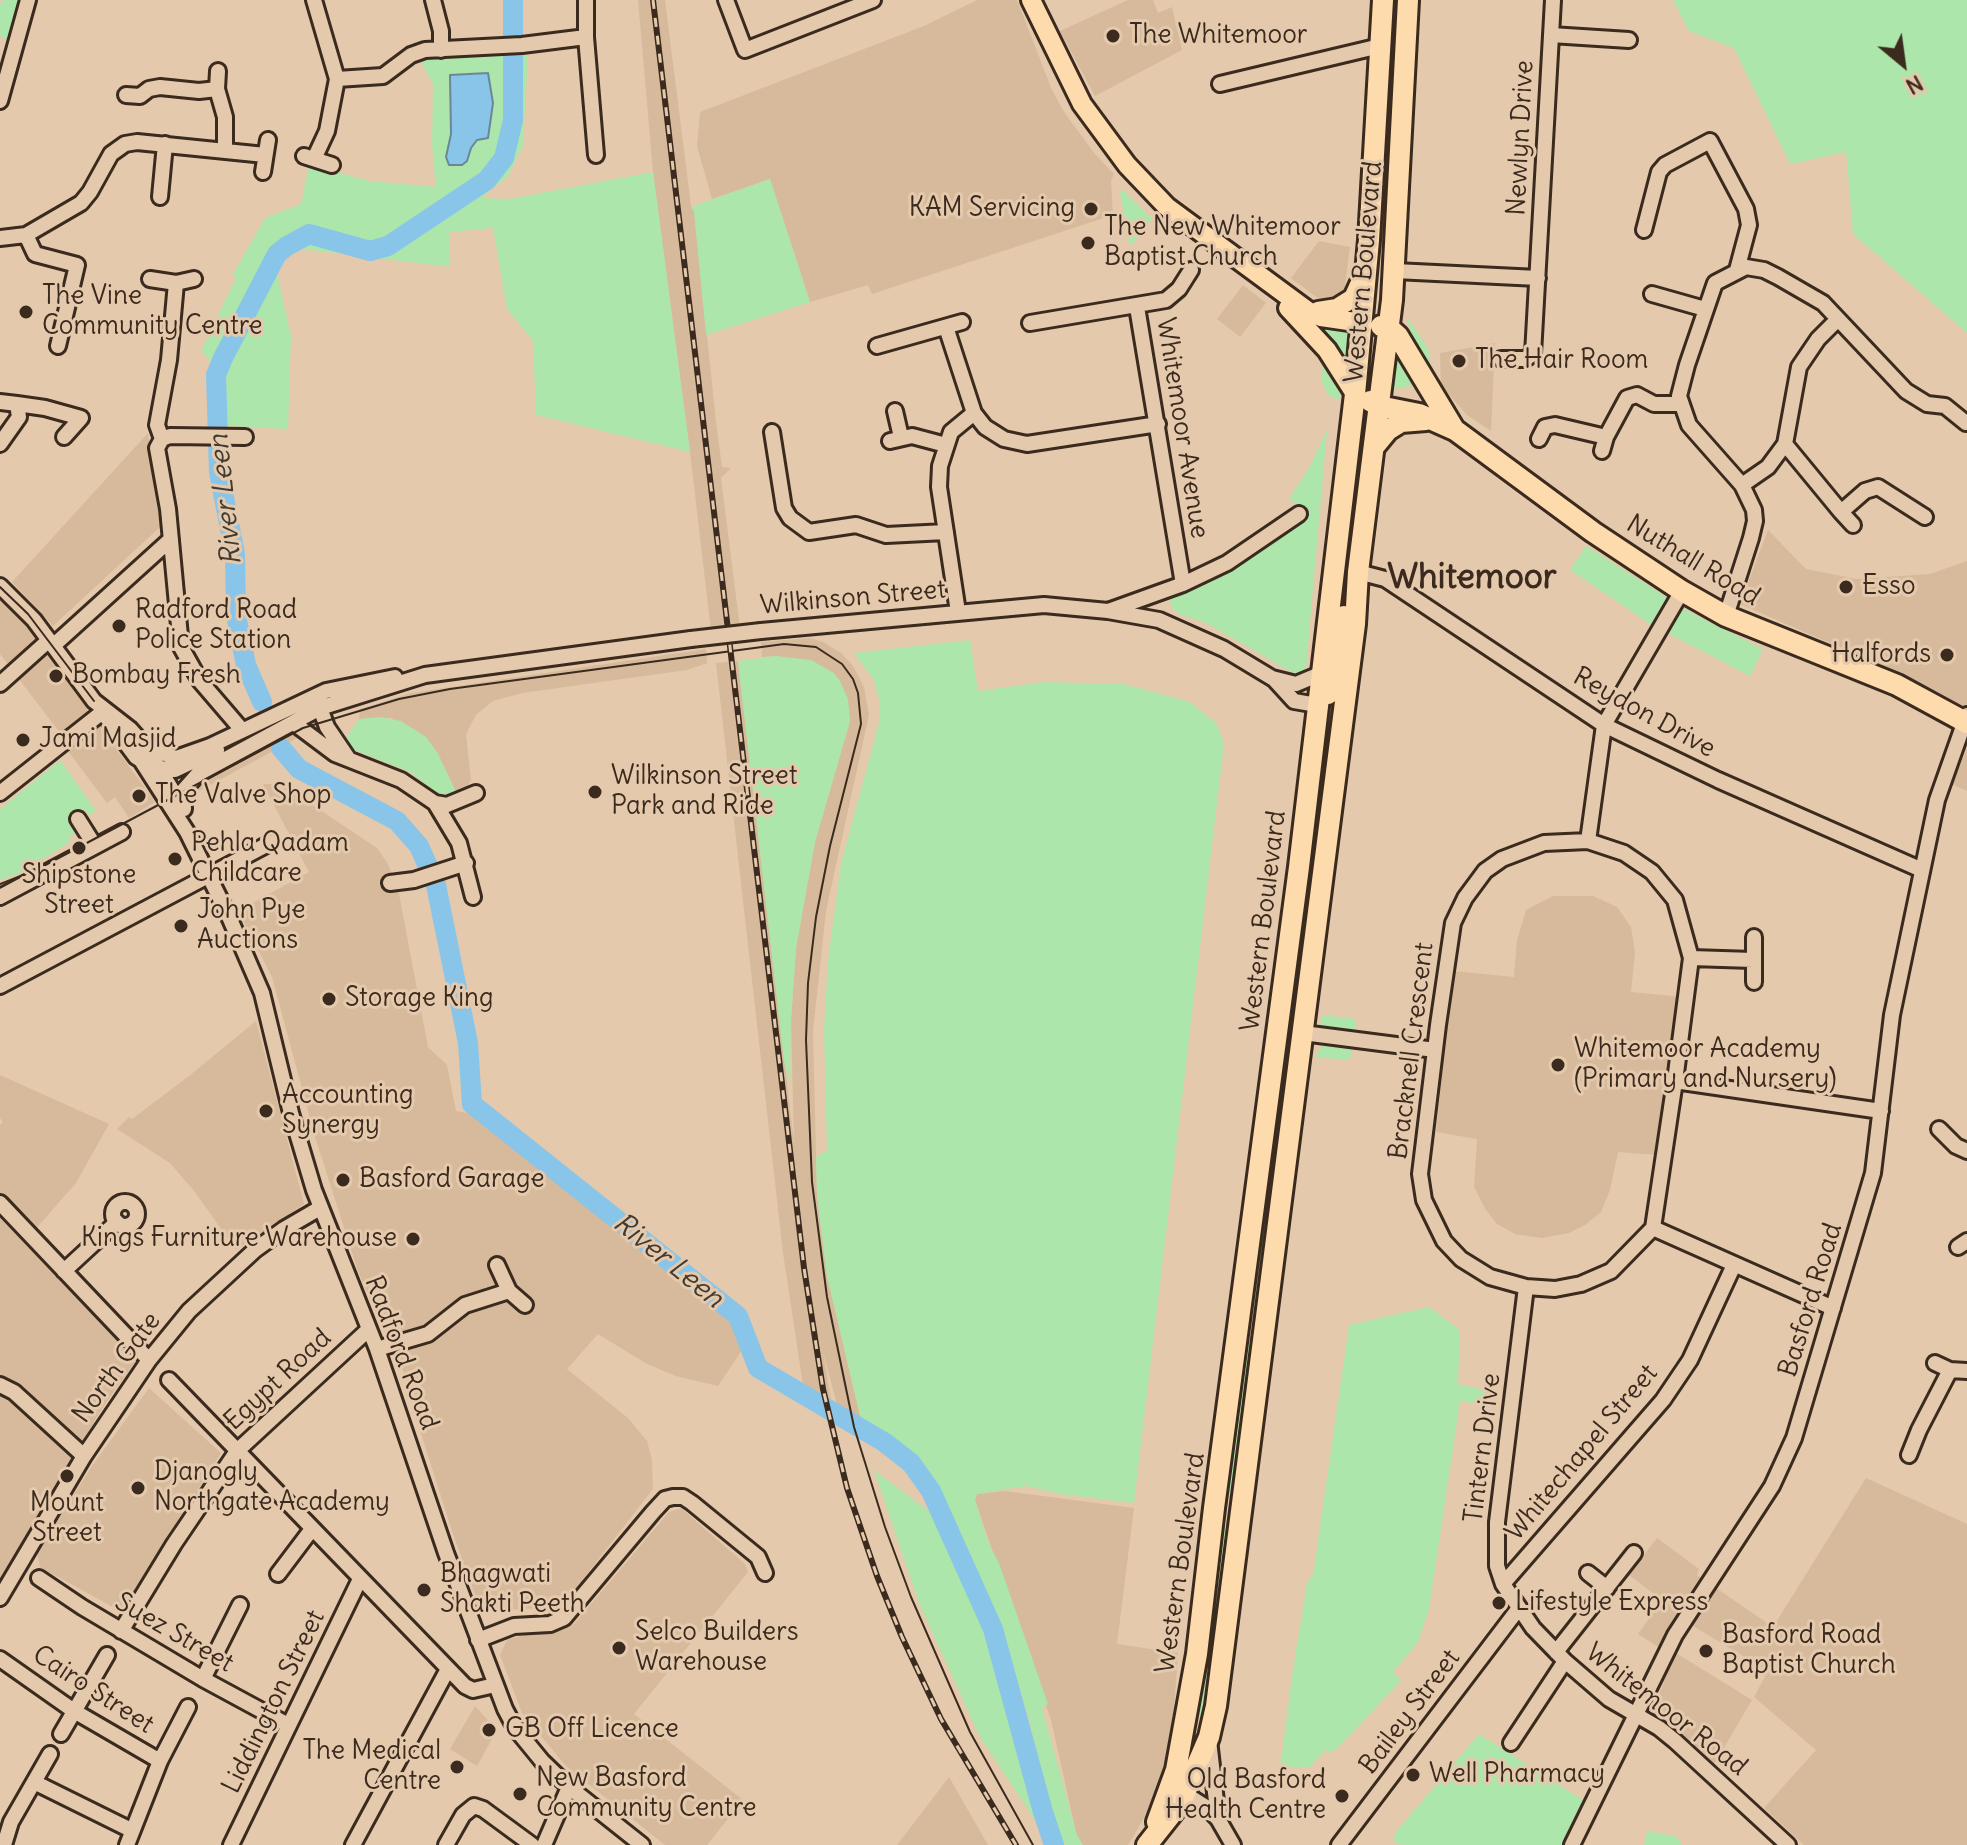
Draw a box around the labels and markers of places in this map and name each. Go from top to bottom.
place label: The Whitemoor [1129,20,1307,52]
marker: The Whitemoor [1104,27,1122,45]
place label: KAM Servicing [909,193,1075,225]
marker: KAM Servicing [1082,200,1100,218]
place label: The New Whitemoor Baptist Church [1104,212,1341,274]
marker: The New Whitemoor Baptist Church [1079,234,1097,252]
place label: The Vine Community Centre [42,281,263,342]
marker: The Vine Community Centre [17,303,35,321]
place label: The Hair Room [1475,345,1648,377]
marker: The Hair Room [1450,352,1468,370]
place label: Esso [1862,571,1916,603]
marker: Esso [1837,578,1855,596]
place label: Radford Road Police Station [135,595,297,656]
marker: Radford Road Police Station [110,617,128,635]
place label: Halfords [1831,639,1931,671]
marker: Halfords [1938,646,1956,664]
place label: Bombay Fresh [72,660,241,692]
marker: Bombay Fresh [47,667,65,685]
place label: Jami Masjid [39,724,176,756]
marker: Jami Masjid [14,731,32,749]
place label: Wilkinson Street Park and Ride [611,761,797,822]
place label: The Valve Shop [155,780,331,812]
marker: Wilkinson Street Park and Ride [586,783,604,801]
marker: The Valve Shop [130,787,148,805]
place label: Pehla Qadam Childcare [191,828,349,890]
marker: Shipstone Street [70,839,88,857]
marker: Pehla Qadam Childcare [166,850,184,868]
place label: Shipstone Street [22,860,136,922]
place label: John Pye Auctions [197,895,305,956]
marker: John Pye Auctions [172,917,190,935]
place label: Storage King [345,983,494,1015]
marker: Storage King [320,990,338,1008]
place label: Whitemoor Academy (Primary and Nursery) [1574,1034,1837,1096]
marker: Whitemoor Academy (Primary and Nursery) [1549,1056,1567,1074]
place label: Accounting Synergy [282,1080,413,1142]
marker: Accounting Synergy [257,1102,275,1120]
place label: Basford Garage [359,1164,545,1196]
marker: Basford Garage [334,1171,352,1189]
place label: Kings Furniture Warehouse [81,1223,397,1255]
marker: Kings Furniture Warehouse [404,1230,422,1248]
place label: Djanogly Northgate Academy [154,1457,390,1518]
marker: Mount Street [58,1467,76,1485]
marker: Djanogly Northgate Academy [129,1479,147,1497]
place label: Mount Street [30,1488,104,1550]
place label: Bhagwati Shakti Peeth [440,1559,585,1620]
marker: Bhagwati Shakti Peeth [415,1581,433,1599]
place label: Lifestyle Express [1515,1587,1708,1619]
marker: Lifestyle Express [1490,1594,1508,1612]
place label: Selco Builders Warehouse [635,1617,799,1678]
place label: Basford Road Baptist Church [1722,1620,1896,1682]
marker: Selco Builders Warehouse [610,1639,628,1657]
marker: Basford Road Baptist Church [1697,1642,1715,1660]
place label: GB Off Licence [505,1714,679,1746]
marker: GB Off Licence [480,1721,498,1739]
place label: The Medical Centre [302,1736,441,1798]
marker: The Medical Centre [448,1758,466,1776]
place label: Well Pharmacy [1429,1759,1605,1791]
place label: New Basford Community Centre [536,1763,757,1824]
place label: Old Basford Health Centre [1165,1765,1326,1826]
marker: Well Pharmacy [1404,1766,1422,1784]
marker: New Basford Community Centre [511,1785,529,1803]
marker: Old Basford Health Centre [1333,1787,1351,1805]

